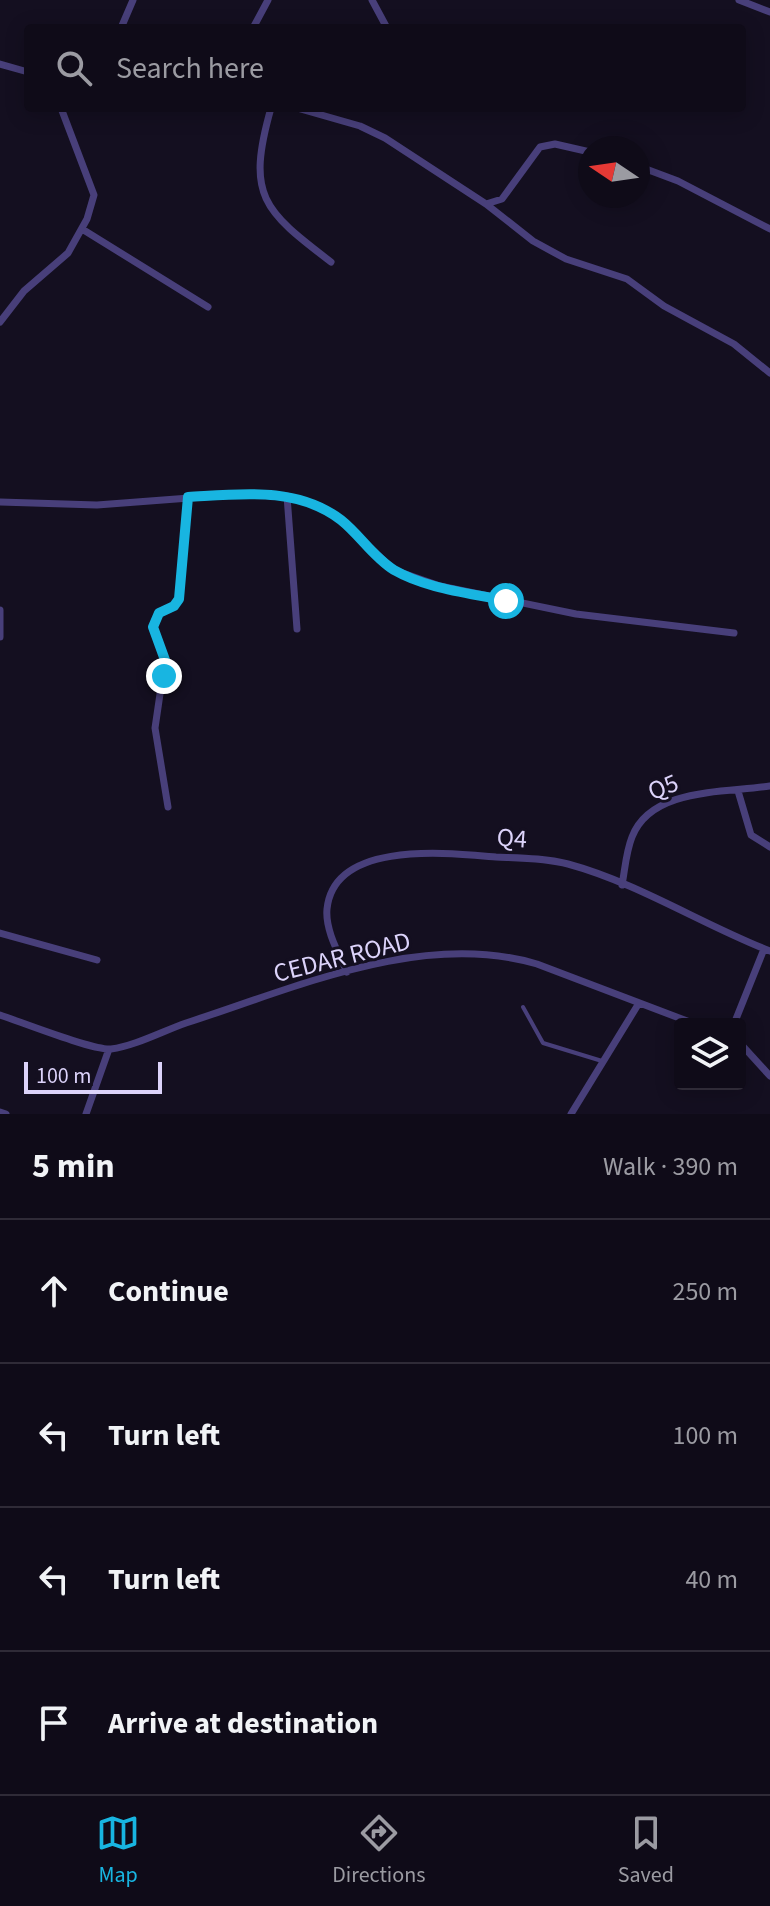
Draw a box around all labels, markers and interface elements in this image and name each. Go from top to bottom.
search box [24,24,746,112]
icon: search [52,46,96,90]
text: Search here [116,47,264,90]
north arrow [578,136,650,208]
route start [488,583,524,619]
route end [146,658,182,694]
street label: Q5 [642,764,684,810]
street label: Q4 [496,818,528,858]
street label: CEDAR ROAD [269,922,415,992]
map controls [674,1018,746,1090]
button: layers [674,1018,746,1090]
scale bar [24,1058,162,1094]
text: 100 m [36,1060,91,1092]
text: 5 min [32,1142,115,1191]
text: Walk · 390 m [603,1148,738,1185]
icon: ahead [32,1269,76,1313]
text: Continue [108,1270,229,1313]
text: 250 m [672,1273,738,1310]
icon: left [32,1413,76,1457]
text: Turn left [108,1414,220,1457]
text: 100 m [672,1417,738,1454]
icon: left [32,1557,76,1601]
text: Turn left [108,1558,220,1601]
text: 40 m [685,1561,738,1598]
icon: arrive [32,1701,76,1745]
text: Arrive at destination [108,1702,378,1745]
tab: Map [96,1811,140,1891]
tab: Directions [332,1811,425,1891]
tab: Saved [618,1811,674,1891]

